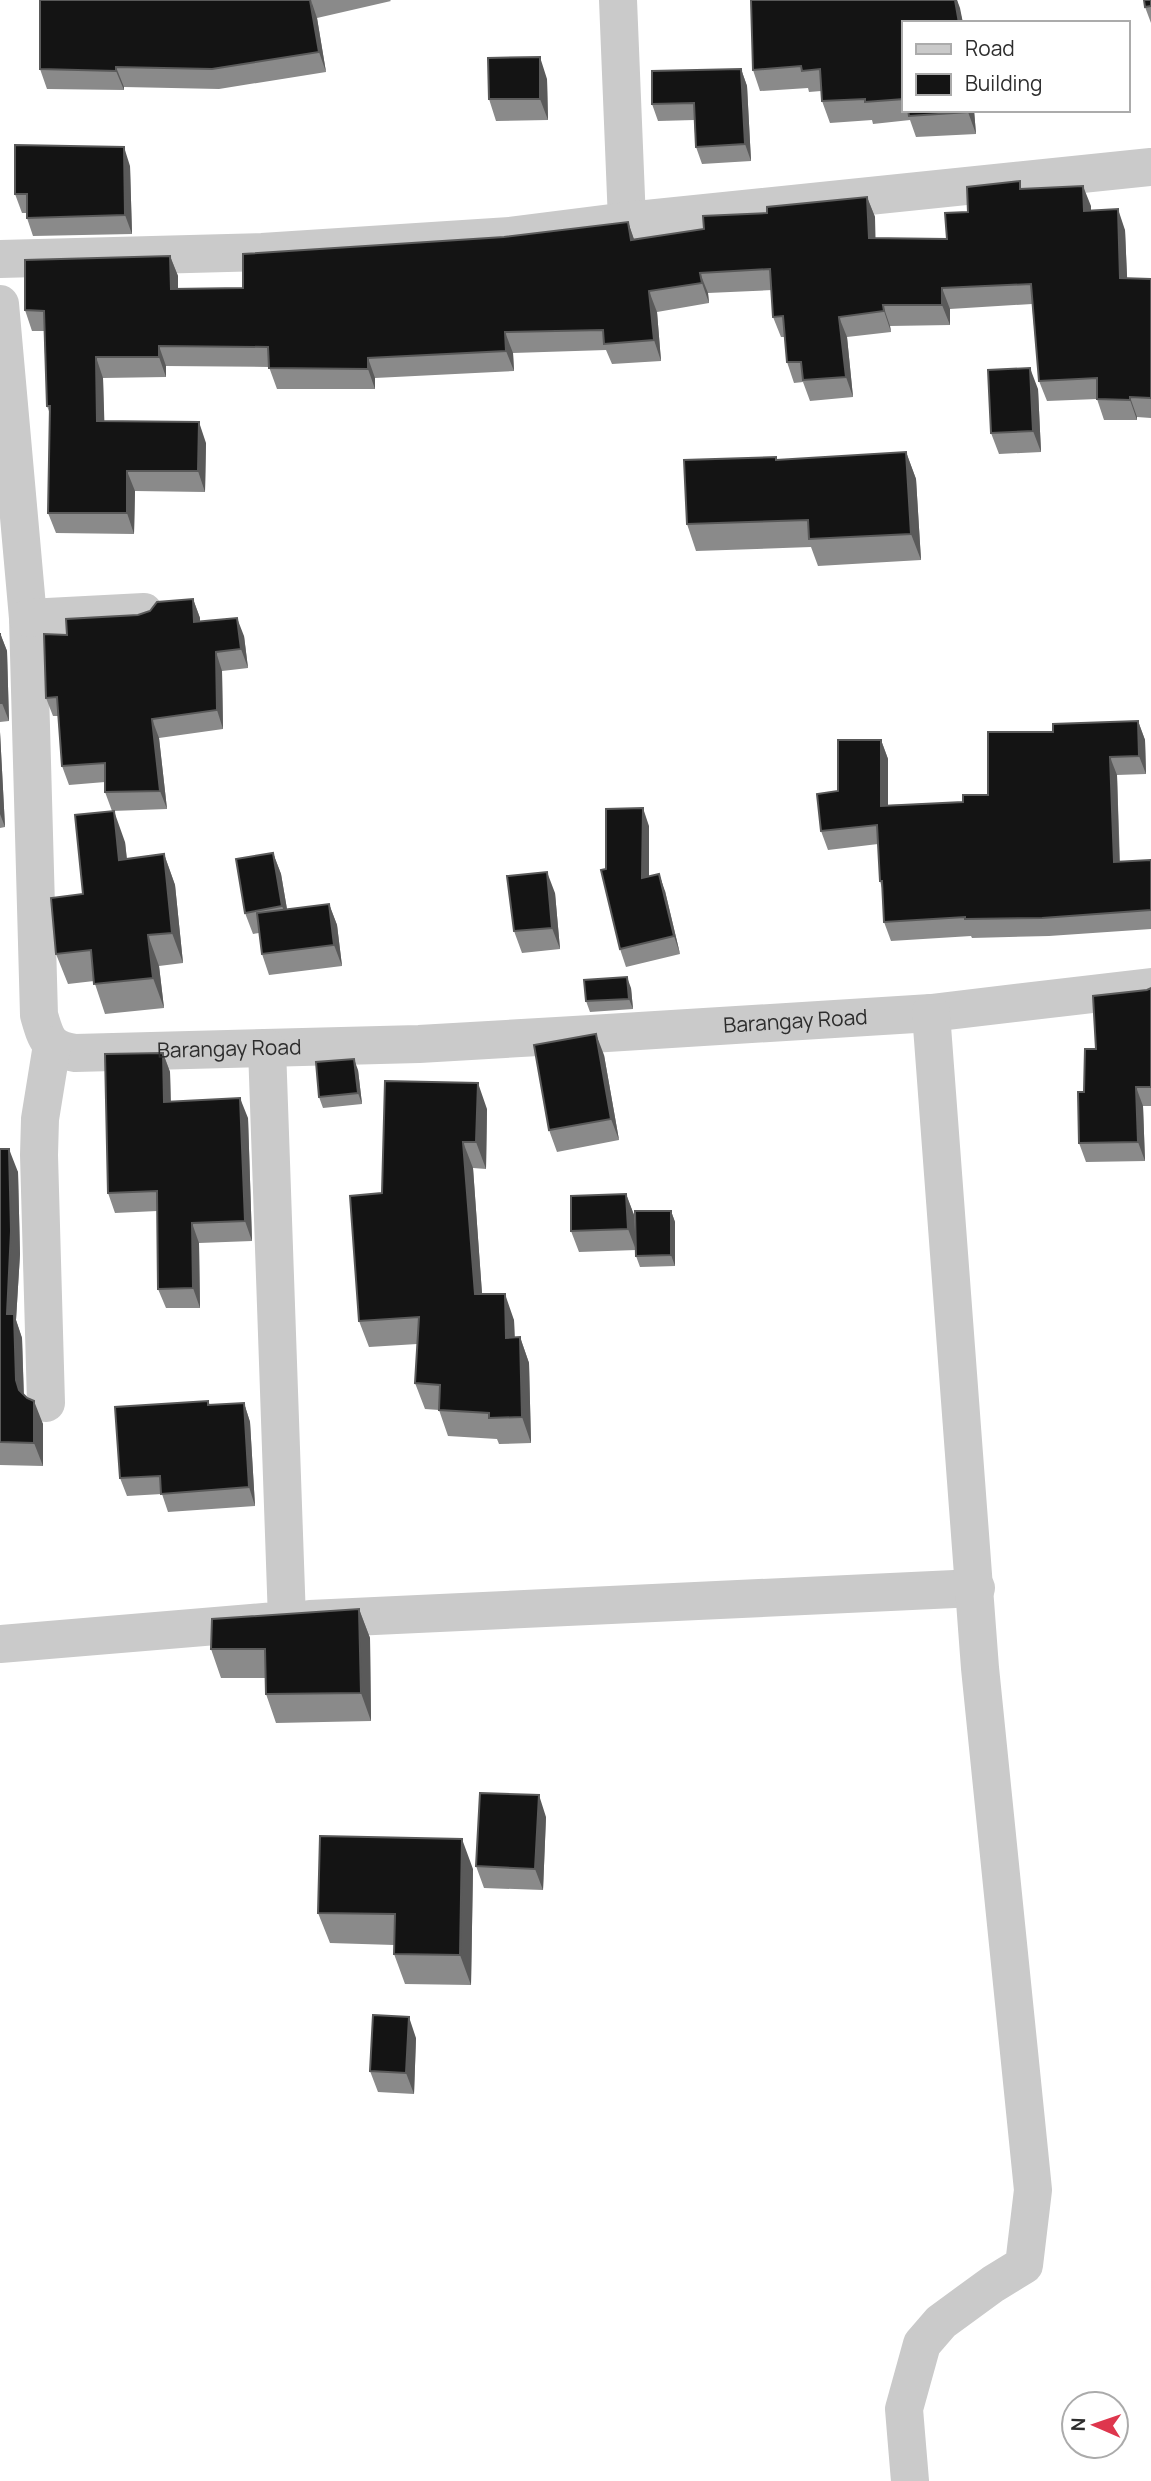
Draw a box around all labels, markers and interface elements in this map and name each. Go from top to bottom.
legend [902,21,1130,112]
text: Road [965,34,1015,62]
text: Building [965,69,1042,97]
street label: Barangay Road [723,1002,868,1039]
street label: Barangay Road [157,1032,302,1064]
north arrow [1060,2390,1130,2460]
text: N [1065,2417,1091,2432]

